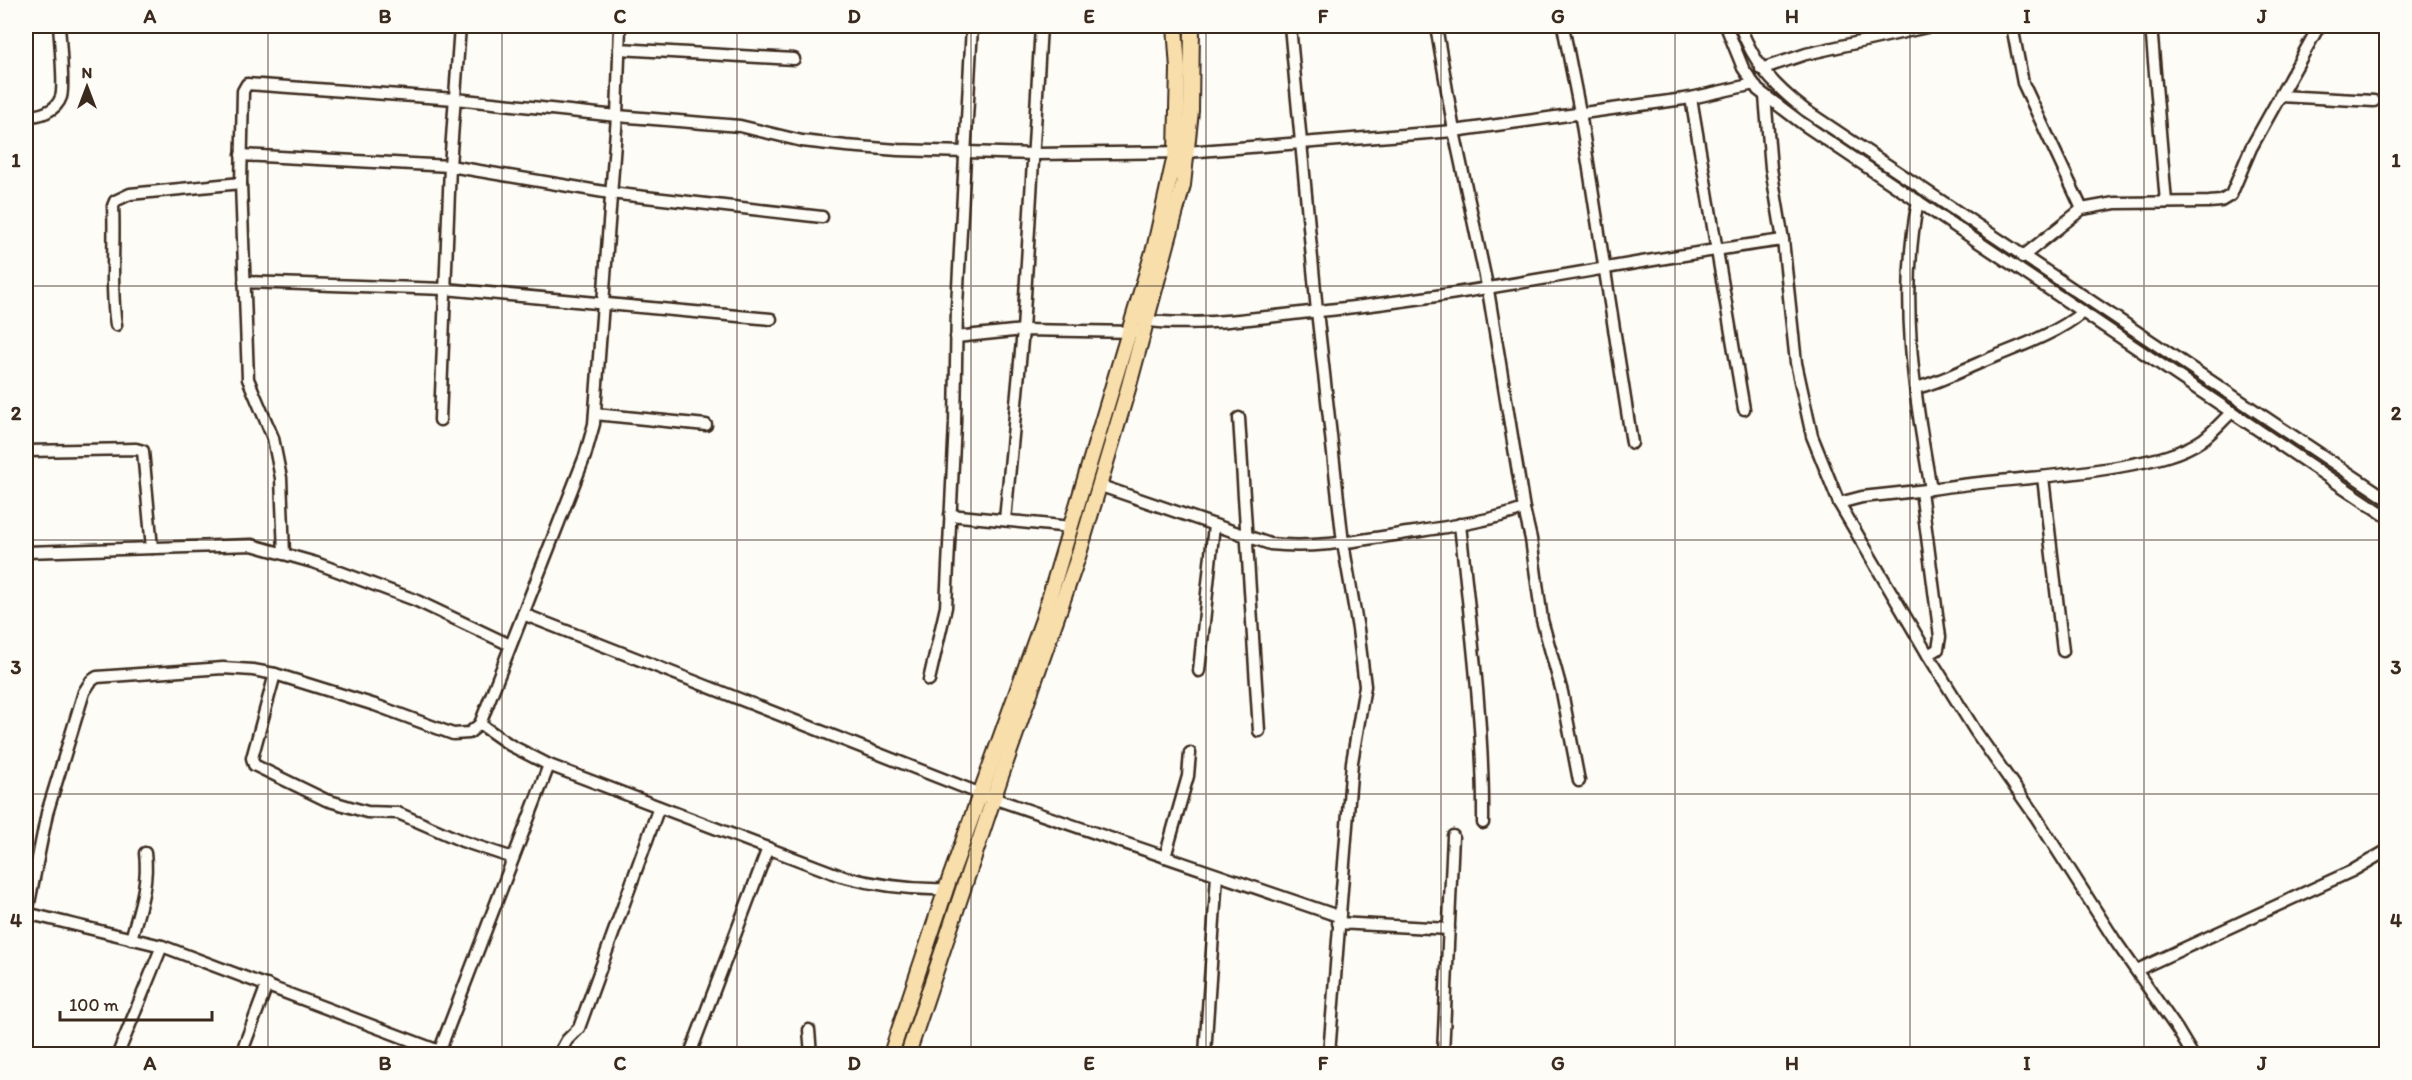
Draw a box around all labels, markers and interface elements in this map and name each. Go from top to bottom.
text: A [143,4,157,28]
text: B [379,4,392,28]
text: C [614,4,627,28]
text: D [847,4,861,28]
text: E [1083,4,1095,28]
text: F [1318,4,1329,28]
text: G [1551,4,1565,28]
text: H [1785,4,1799,28]
text: I [2023,4,2031,28]
text: J [2256,4,2267,28]
north arrow [57,57,117,117]
text: N [82,63,92,82]
text: 1 [11,148,21,172]
text: 1 [2391,148,2401,172]
text: 2 [11,401,22,425]
text: 2 [2391,401,2402,425]
text: 3 [11,655,22,679]
text: 3 [2391,655,2402,679]
text: 4 [10,908,22,932]
text: 4 [2390,908,2402,932]
scale bar [60,984,212,1022]
text: 100 m [69,994,119,1016]
text: A [143,1051,157,1075]
text: B [379,1051,392,1075]
text: C [614,1051,627,1075]
text: D [847,1051,861,1075]
text: E [1083,1051,1095,1075]
text: F [1318,1051,1329,1075]
text: G [1551,1051,1565,1075]
text: H [1785,1051,1799,1075]
text: I [2023,1051,2031,1075]
text: J [2256,1051,2267,1075]

